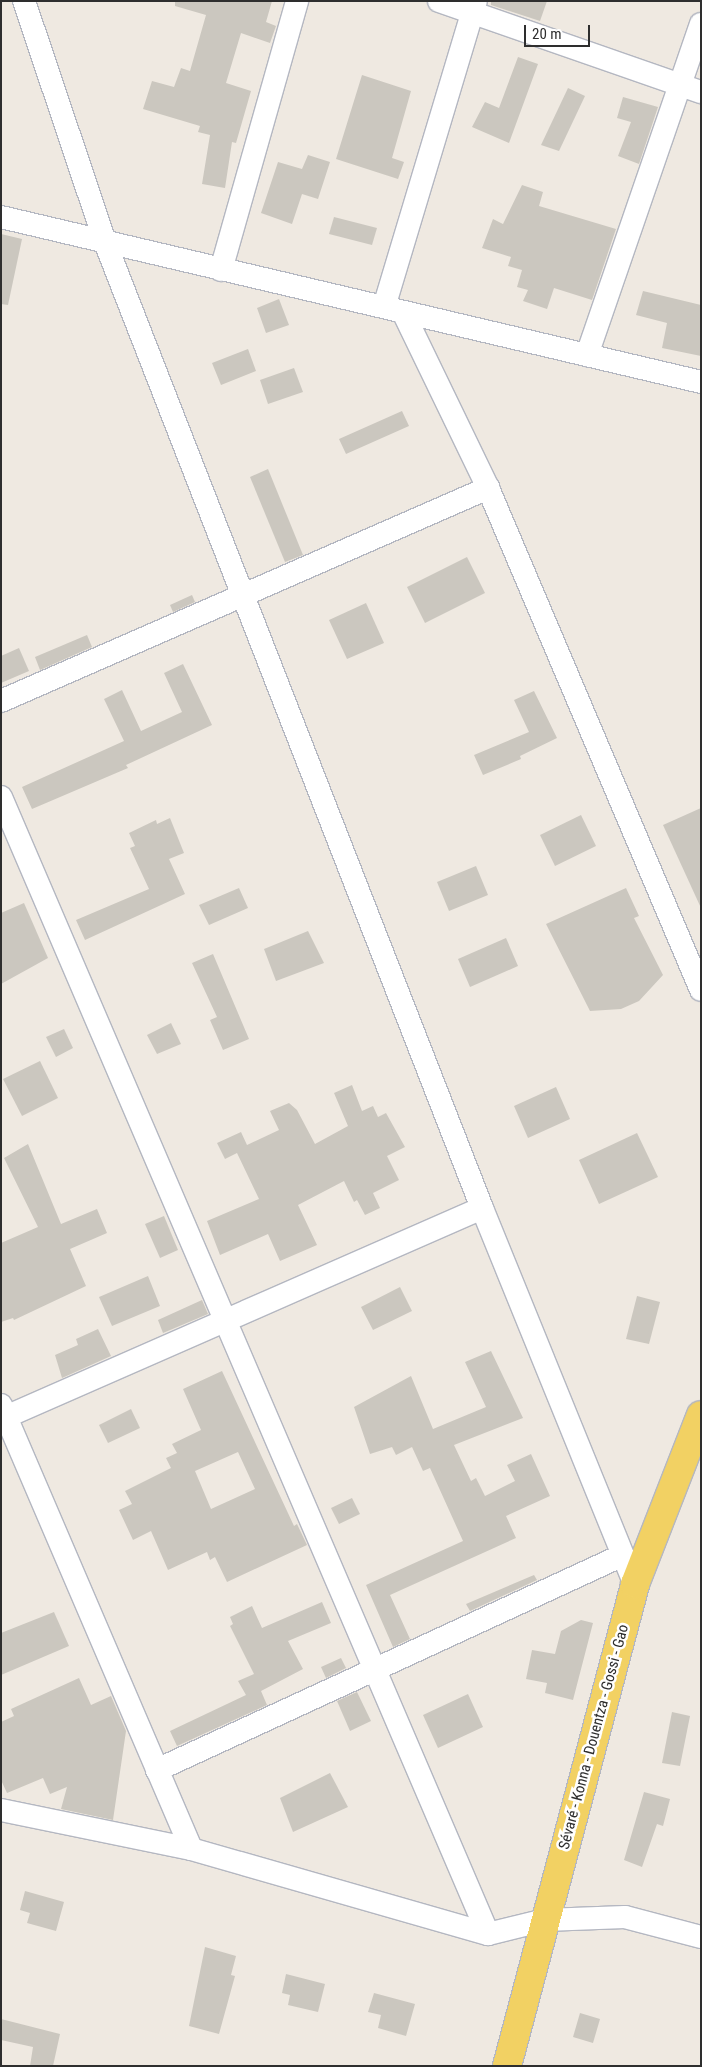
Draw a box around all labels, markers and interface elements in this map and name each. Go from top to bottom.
scale bar [527,15,593,47]
text: 20 m [532,25,562,43]
street label: Sévaré - Konna - Douentza - Gossi - Gao [555,1622,633,1852]

